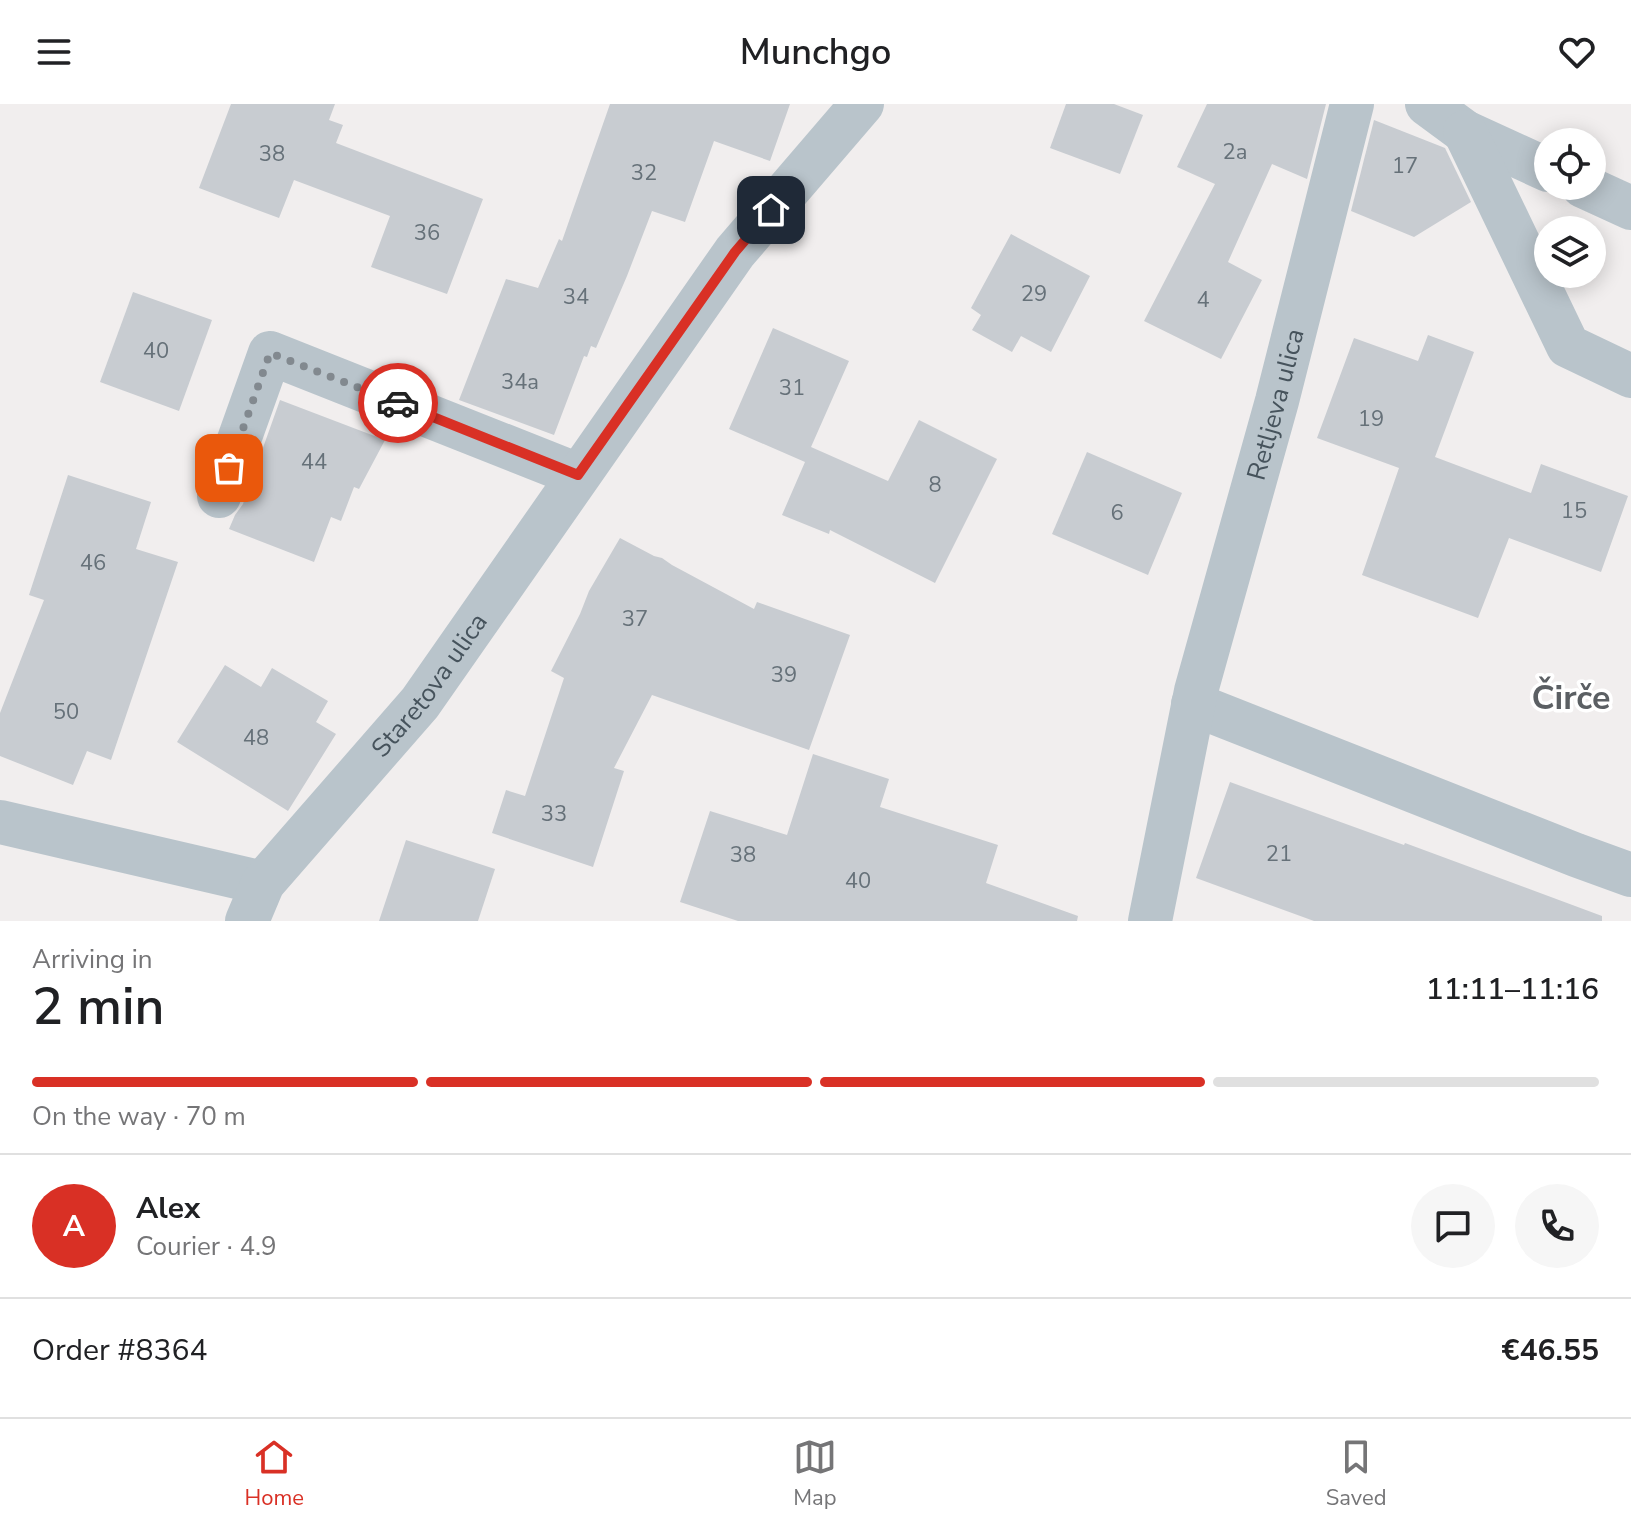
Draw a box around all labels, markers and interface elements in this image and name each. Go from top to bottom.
text: Munchgo [740,28,891,77]
icon: menu [32,30,76,74]
icon: heart [1555,30,1599,74]
map controls [1534,128,1606,288]
button: locate [1534,128,1606,200]
house number: 2a [1223,137,1247,167]
house number: 38 [259,139,285,169]
house number: 17 [1392,151,1418,181]
house number: 32 [631,158,657,188]
pin [737,176,805,244]
icon: home [749,188,793,232]
button: layers [1534,216,1606,288]
house number: 36 [414,218,440,248]
house number: 29 [1021,279,1047,309]
house number: 34 [563,282,589,312]
house number: 4 [1196,285,1210,315]
street label: Retljeva ulica [1238,325,1312,484]
house number: 40 [143,336,169,366]
courier [358,363,438,443]
house number: 34a [501,367,539,397]
house number: 31 [779,373,805,403]
icon: car [376,381,420,425]
house number: 19 [1358,404,1384,434]
pin [195,434,263,502]
icon: bag [207,446,251,490]
house number: 44 [301,447,327,477]
house number: 8 [928,470,942,500]
house number: 15 [1561,496,1587,526]
house number: 6 [1110,498,1124,528]
house number: 46 [80,548,106,578]
house number: 37 [622,604,648,634]
street label: Staretova ulica [363,606,495,765]
house number: 39 [771,660,797,690]
district label: Čirče [1532,675,1610,721]
house number: 50 [53,697,79,727]
house number: 48 [243,723,269,753]
house number: 33 [541,799,567,829]
house number: 21 [1266,839,1292,869]
house number: 38 [730,840,756,870]
house number: 40 [845,866,871,896]
text: Arriving in [32,942,153,977]
text: 11:11–11:16 [1426,969,1599,1010]
text: 2 min [32,971,165,1042]
text: On the way · 70 m [32,1099,246,1134]
button: chat [1411,1184,1495,1268]
button: phone [1515,1184,1599,1268]
text: Alex [136,1188,200,1229]
text: A [63,1206,85,1247]
text: Courier · 4.9 [136,1229,277,1264]
text: Order #8364 [32,1330,207,1371]
text: €46.55 [1502,1330,1599,1371]
tab: Home [244,1435,304,1513]
tab: Map [793,1435,837,1513]
tab: Saved [1326,1435,1387,1513]

